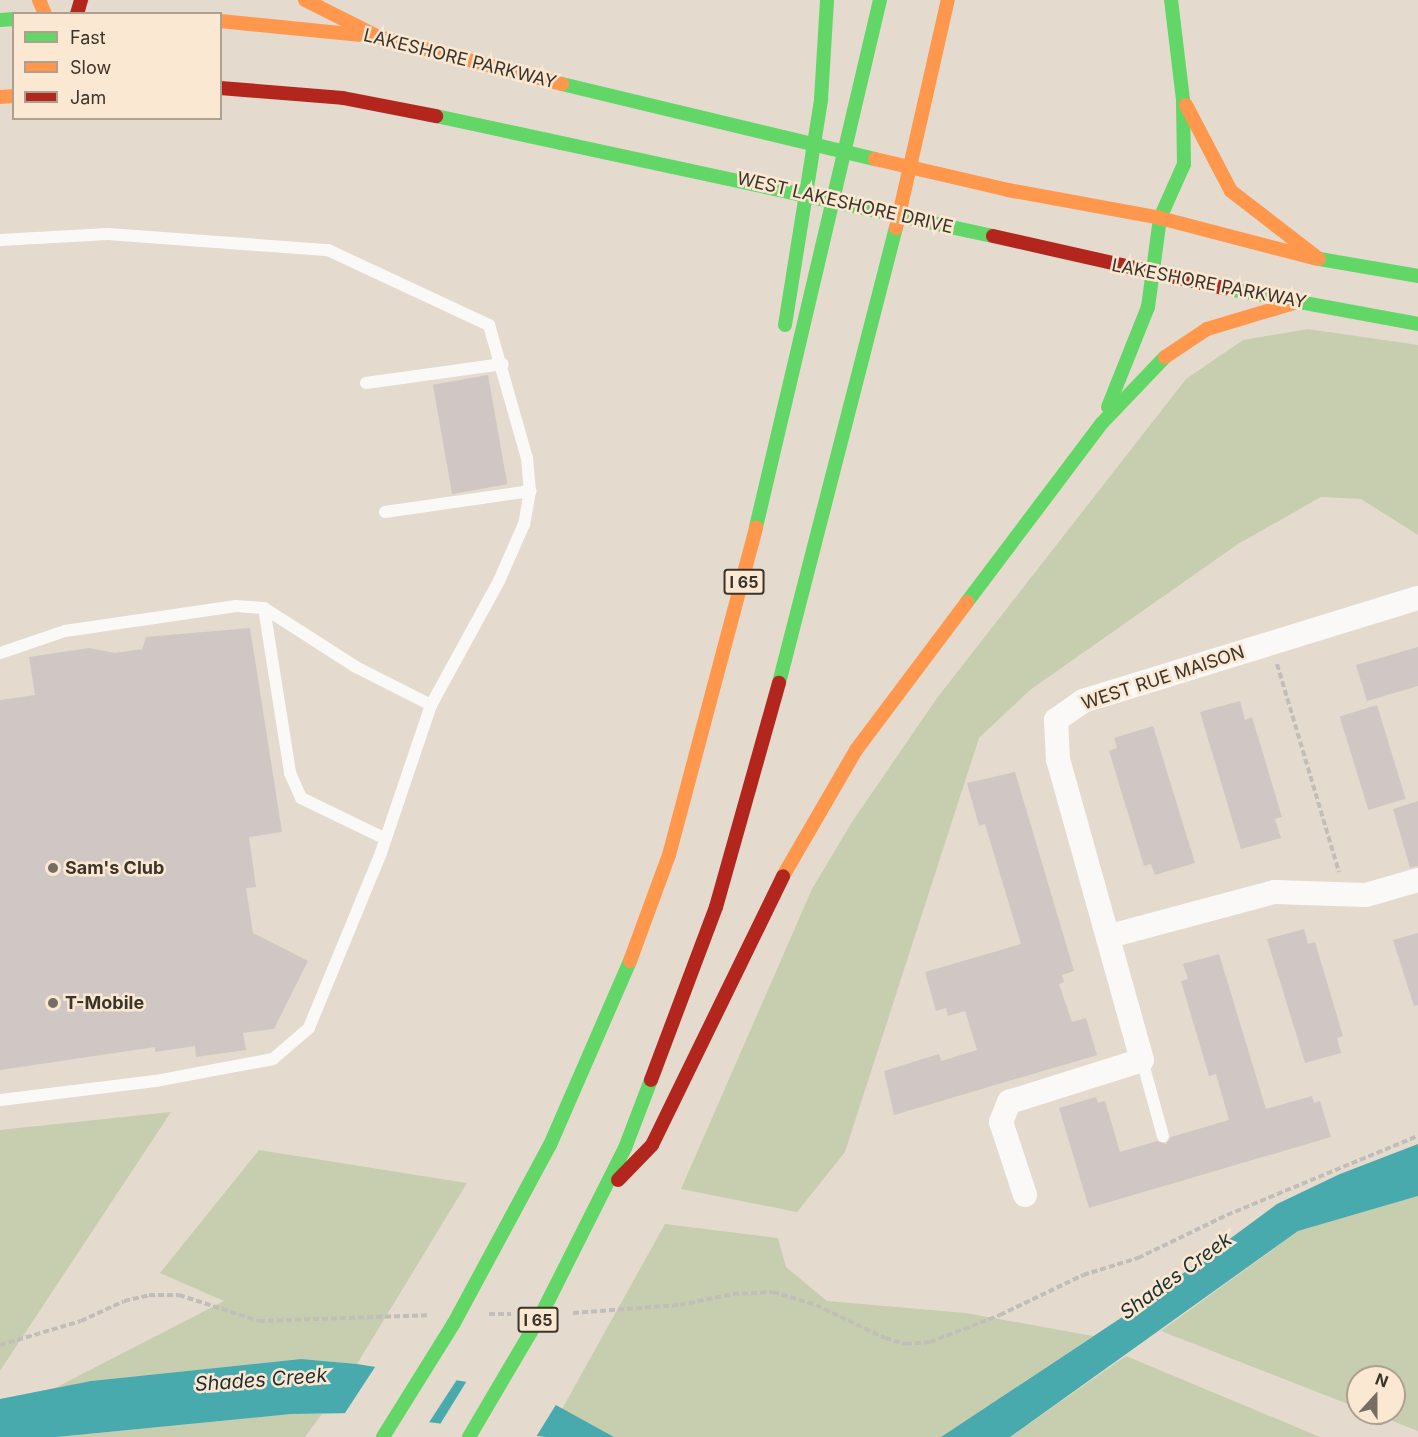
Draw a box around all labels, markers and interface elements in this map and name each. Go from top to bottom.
legend [12,12,222,120]
street label: LAKESHORE PARKWAY [361,25,559,93]
text: Fast [70,27,106,48]
text: Slow [70,57,111,78]
text: Jam [70,87,106,108]
street label: WEST LAKESHORE DRIVE [735,168,955,238]
street label: LAKESHORE PARKWAY [1110,255,1308,313]
road number: I 65 [723,569,765,595]
street label: WEST RUE MAISON [1079,641,1247,715]
place label: Sam's Club [65,857,164,879]
marker: Sam's Club [46,861,60,875]
place label: T-Mobile [65,992,144,1014]
marker: T-Mobile [46,996,60,1010]
water label: Shades Creek [1115,1227,1237,1325]
road number: I 65 [517,1307,559,1333]
water label: Shades Creek [194,1363,328,1397]
north arrow [1346,1365,1406,1425]
text: N [1372,1369,1391,1392]

